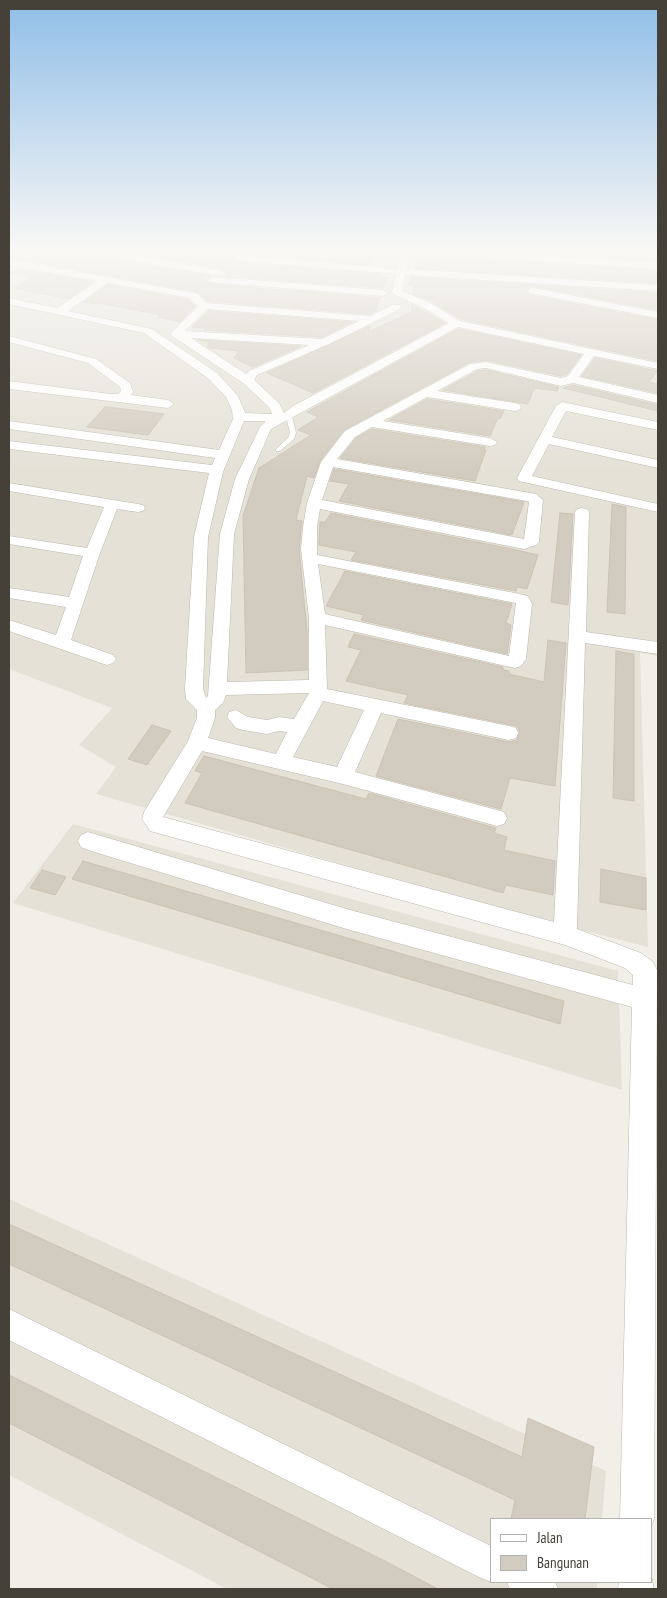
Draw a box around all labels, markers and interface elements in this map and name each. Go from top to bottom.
legend [490,1518,652,1583]
text: Jalan [537,1528,563,1547]
text: Bangunan [537,1553,589,1572]

